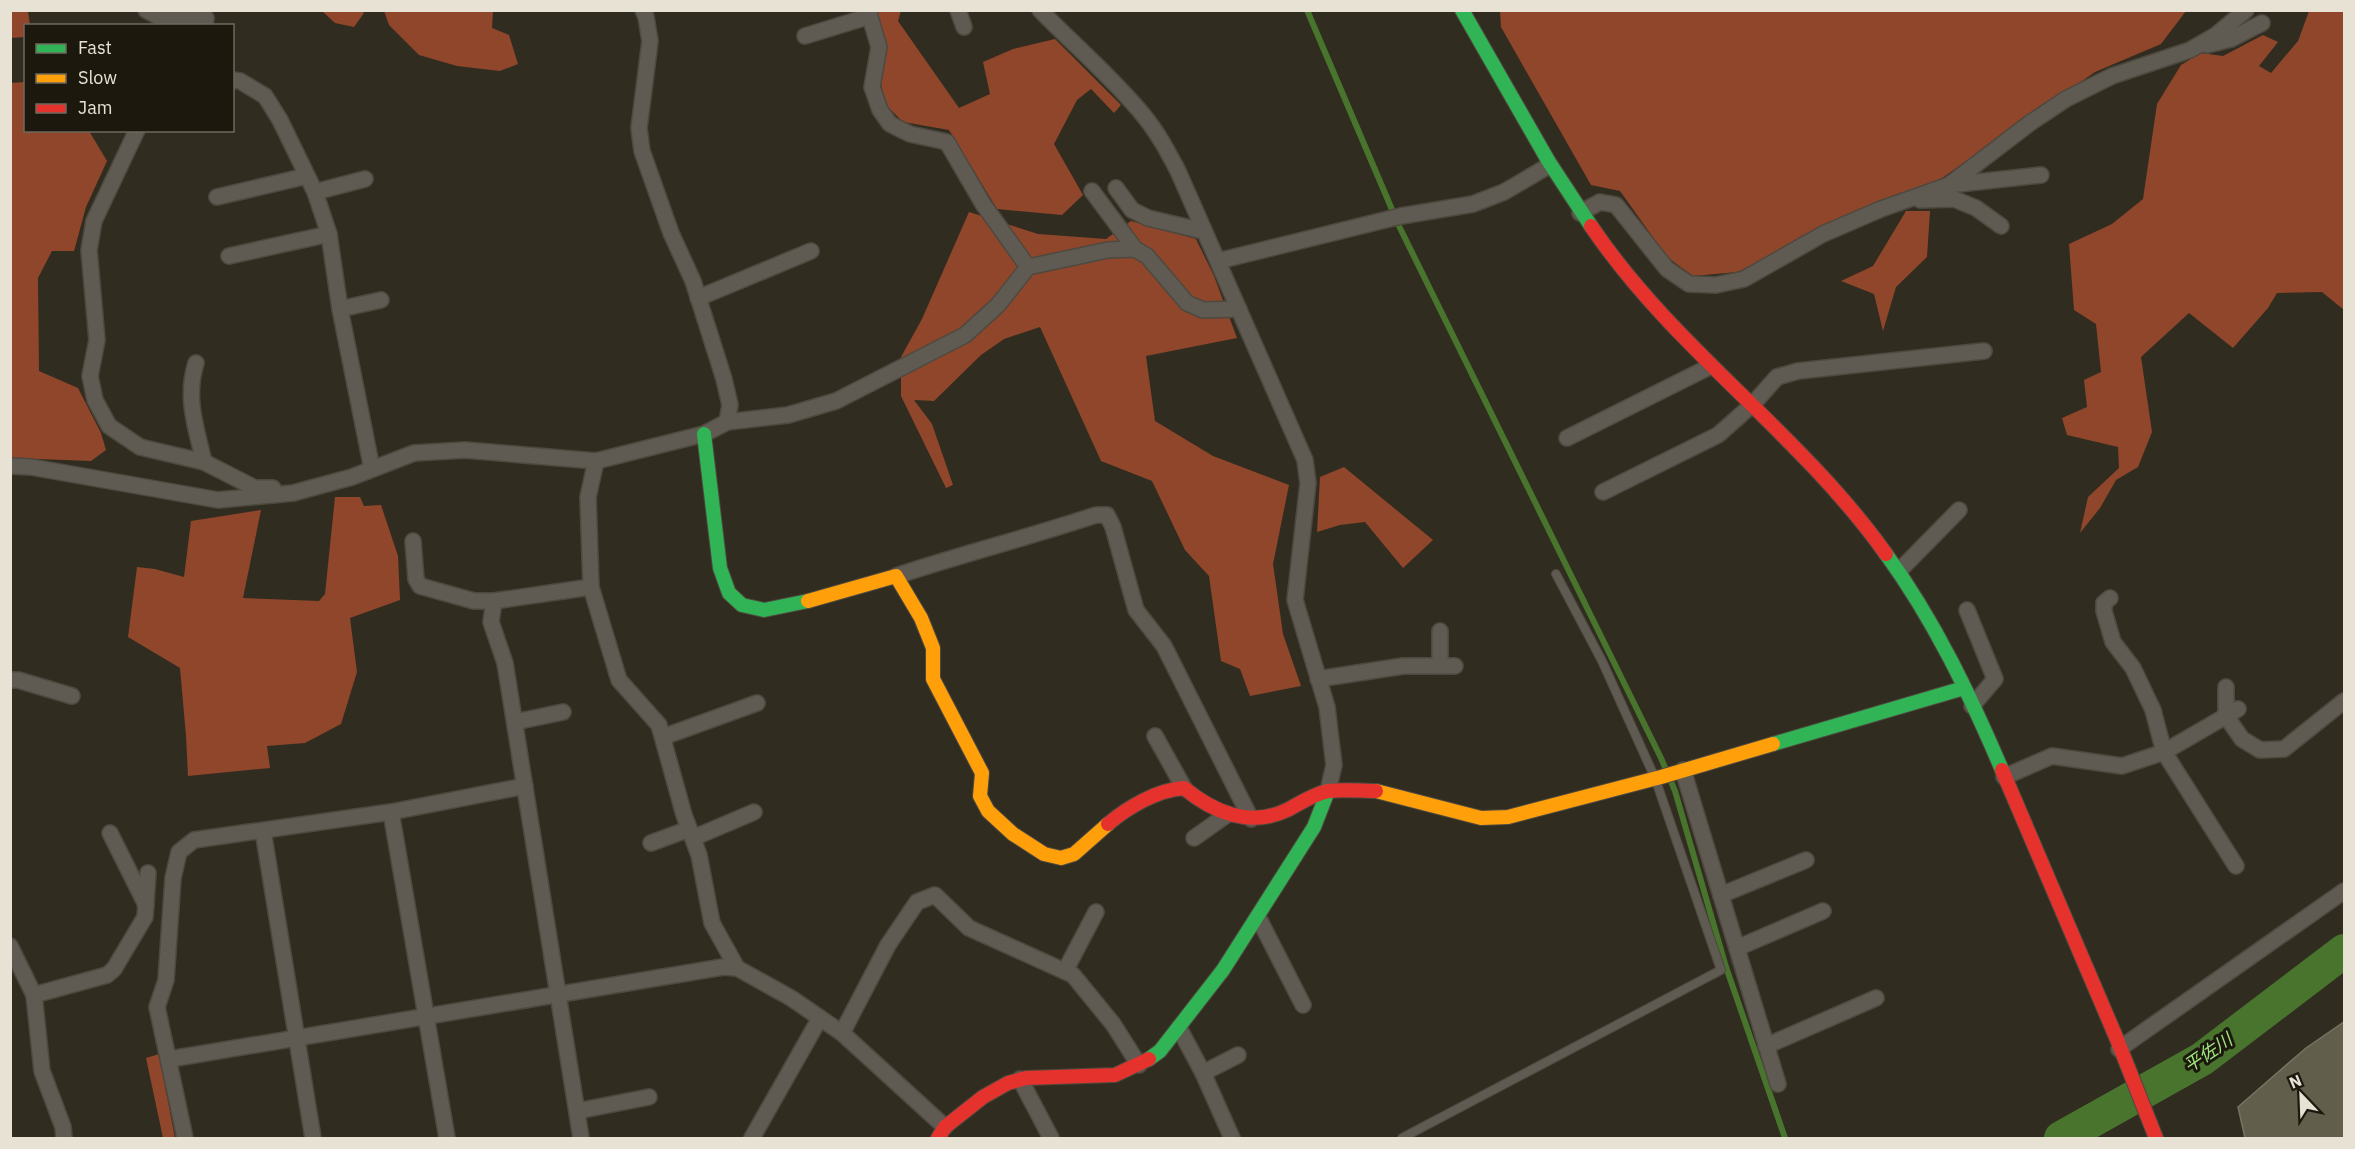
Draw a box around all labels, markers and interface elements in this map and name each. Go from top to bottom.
legend [24,24,234,132]
text: Fast [78,36,112,59]
text: Slow [78,66,117,89]
text: Jam [78,96,113,119]
water label: 平佐川 [2179,1027,2238,1077]
north arrow [2271,1065,2331,1125]
text: N [2286,1070,2304,1093]

